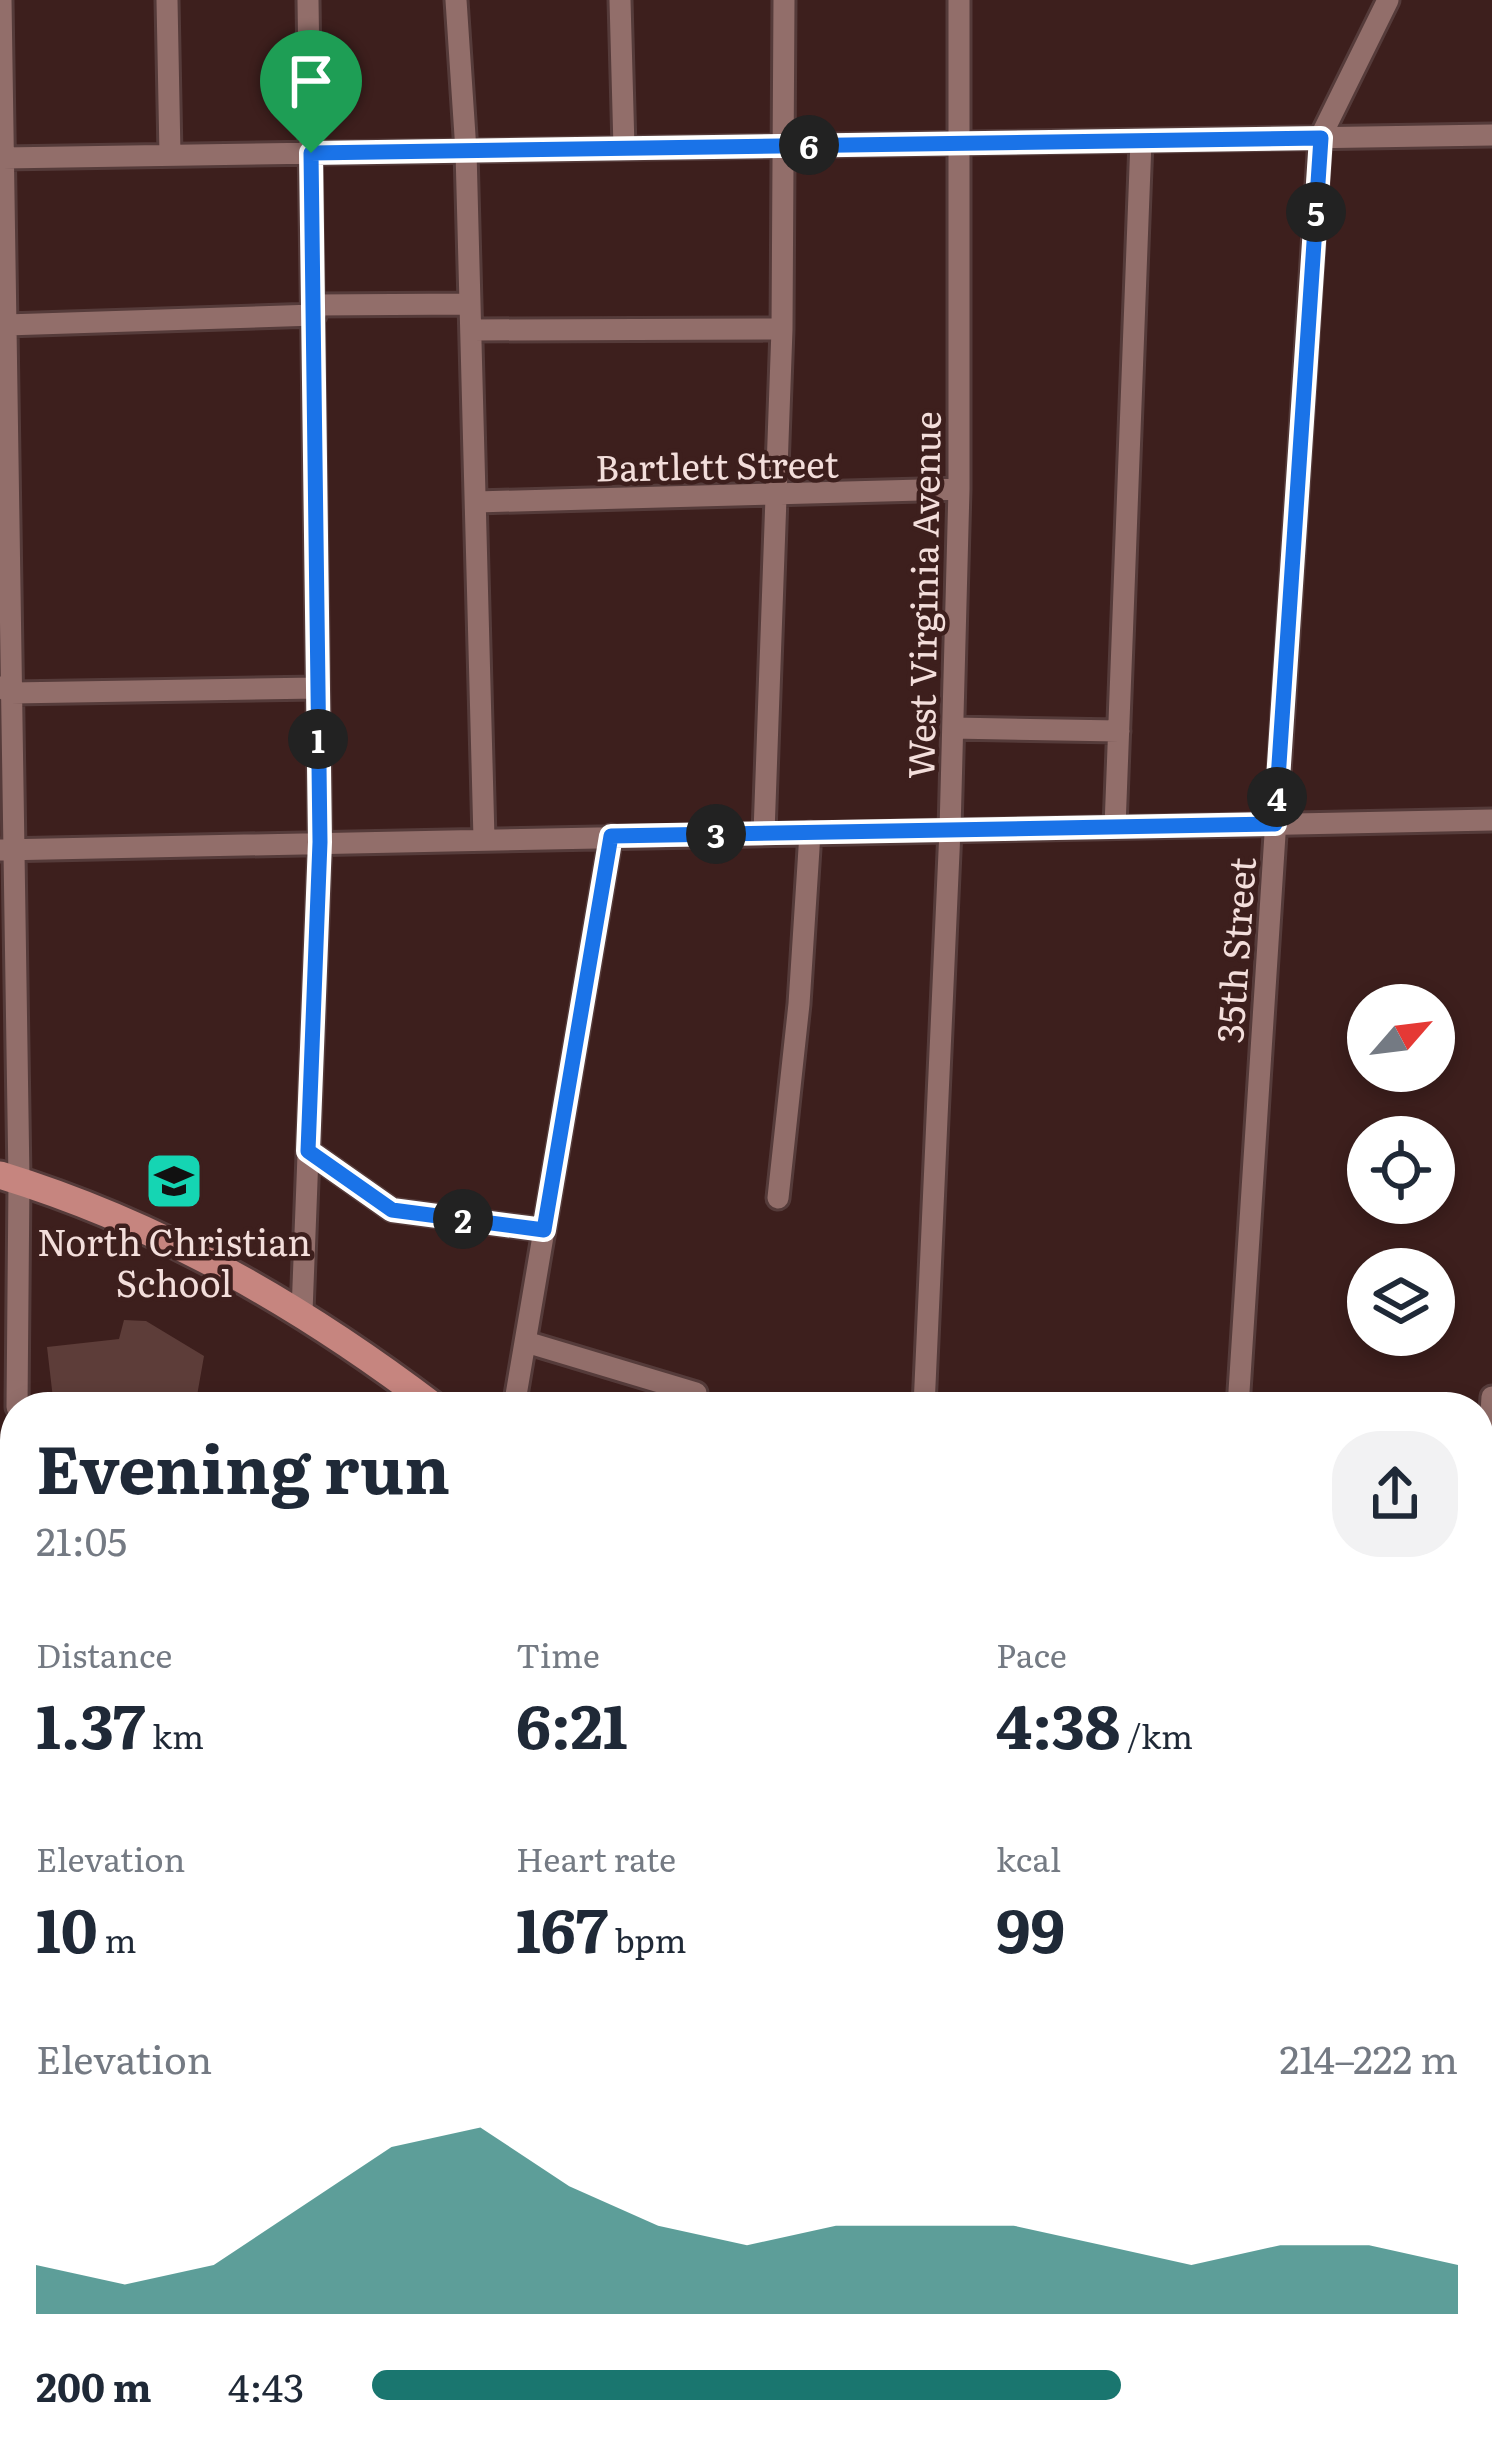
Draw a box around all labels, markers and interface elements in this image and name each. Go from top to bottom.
pin [260,30,362,153]
icon: arrive [278,48,344,114]
pin: 6 [779,115,839,175]
text: 6 [799,120,819,169]
pin: 5 [1286,182,1346,242]
text: 5 [1307,187,1325,236]
street label: West Virginia Avenue [892,411,952,779]
street label: Bartlett Street [595,435,840,493]
pin: 1 [288,709,348,769]
text: 1 [311,714,325,763]
pin: 4 [1247,767,1307,827]
text: 4 [1267,772,1287,821]
pin: 3 [686,804,746,864]
text: 3 [707,809,725,858]
street label: 35th Street [1201,855,1267,1045]
north arrow [1347,984,1455,1092]
map controls [1347,984,1455,1356]
button: locate [1347,1116,1455,1224]
school or university icon: North Christian School [143,1150,205,1212]
pin: 2 [433,1189,493,1249]
text: 2 [454,1194,472,1243]
place label: North Christian School [37,1214,311,1308]
button: layers [1347,1248,1455,1356]
text: Evening run [36,1416,450,1514]
button: share [1332,1431,1458,1557]
text: 21:05 [36,1510,127,1568]
text: Distance [36,1629,172,1678]
text: Time [516,1629,600,1678]
text: Pace [996,1629,1067,1678]
text: 1.37 [36,1678,145,1767]
text: 6:21 [516,1678,628,1767]
text: 4:38 [996,1678,1120,1767]
text: km [145,1710,204,1759]
text: /km [1120,1710,1193,1759]
text: Elevation [36,1833,185,1882]
text: Heart rate [516,1833,676,1882]
text: kcal [996,1833,1061,1882]
text: 10 [36,1882,98,1971]
text: 167 [516,1882,608,1971]
text: 99 [996,1882,1065,1971]
text: m [98,1914,136,1963]
text: bpm [608,1914,687,1963]
text: Elevation [36,2028,212,2086]
text: 214–222 m [1280,2028,1458,2086]
text: 200 m [36,2356,152,2414]
text: 4:43 [228,2356,304,2414]

